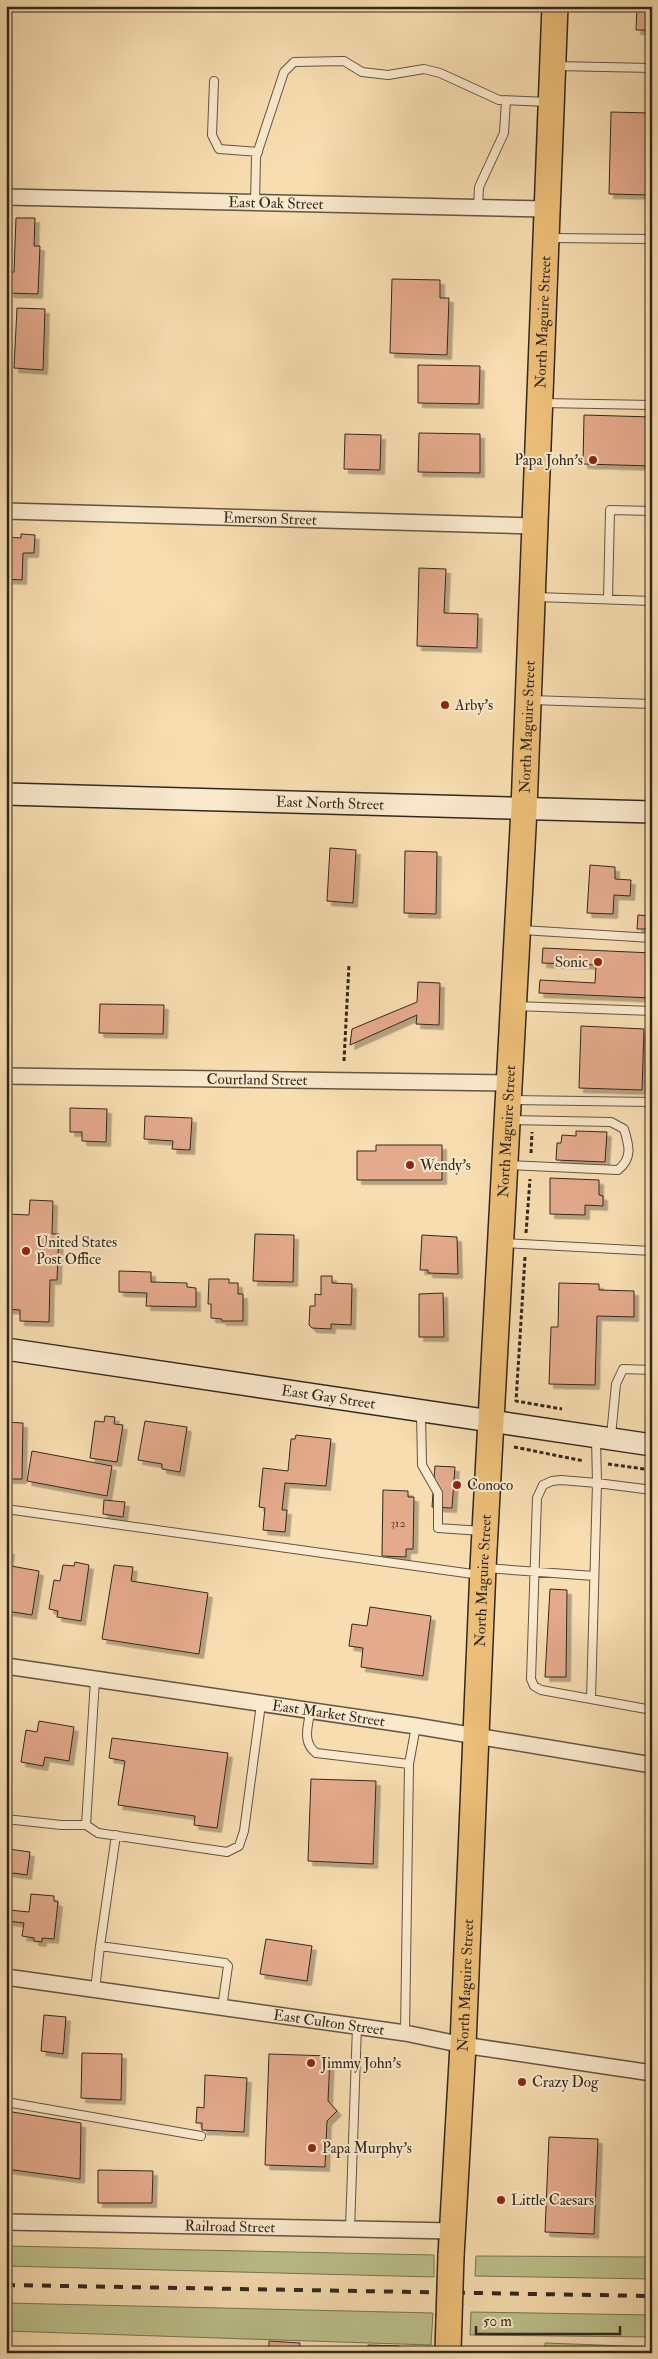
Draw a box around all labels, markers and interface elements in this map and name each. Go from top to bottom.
street label: East Oak Street [228,192,324,214]
street label: North Maguire Street [531,255,555,389]
place label: Papa John's [514,451,583,471]
marker: Papa John's [587,454,599,466]
street label: Emerson Street [223,508,317,529]
street label: North Maguire Street [515,660,539,794]
place label: Arby's [454,696,493,715]
marker: Arby's [439,699,451,711]
street label: East North Street [276,792,384,814]
place label: Sonic [555,953,588,972]
marker: Sonic [592,956,604,968]
street label: North Maguire Street [494,1064,520,1198]
street label: Courtland Street [206,1069,308,1090]
place label: Wendy's [419,1156,471,1175]
marker: Wendy's [404,1159,416,1171]
place label: United States Post Office [36,1233,117,1269]
marker: United States Post Office [20,1245,32,1257]
street label: East Gay Street [280,1381,377,1413]
place label: Conoco [467,1476,513,1495]
marker: Conoco [451,1479,463,1491]
street label: North Maguire Street [470,1514,495,1648]
house number: 312 [391,1516,405,1531]
street label: East Market Street [271,1696,386,1731]
street label: North Maguire Street [453,1918,478,2052]
street label: East Culton Street [272,2005,386,2039]
place label: Jimmy John's [320,2054,401,2074]
marker: Jimmy John's [305,2057,317,2069]
place label: Crazy Dog [532,2073,599,2092]
marker: Crazy Dog [516,2076,528,2088]
place label: Papa Murphy's [322,2139,412,2159]
marker: Papa Murphy's [306,2142,318,2154]
place label: Little Caesars [511,2191,594,2210]
marker: Little Caesars [495,2194,507,2206]
street label: Railroad Street [185,2216,276,2237]
scale bar [476,2304,619,2336]
text: 50 m [483,2312,512,2331]

